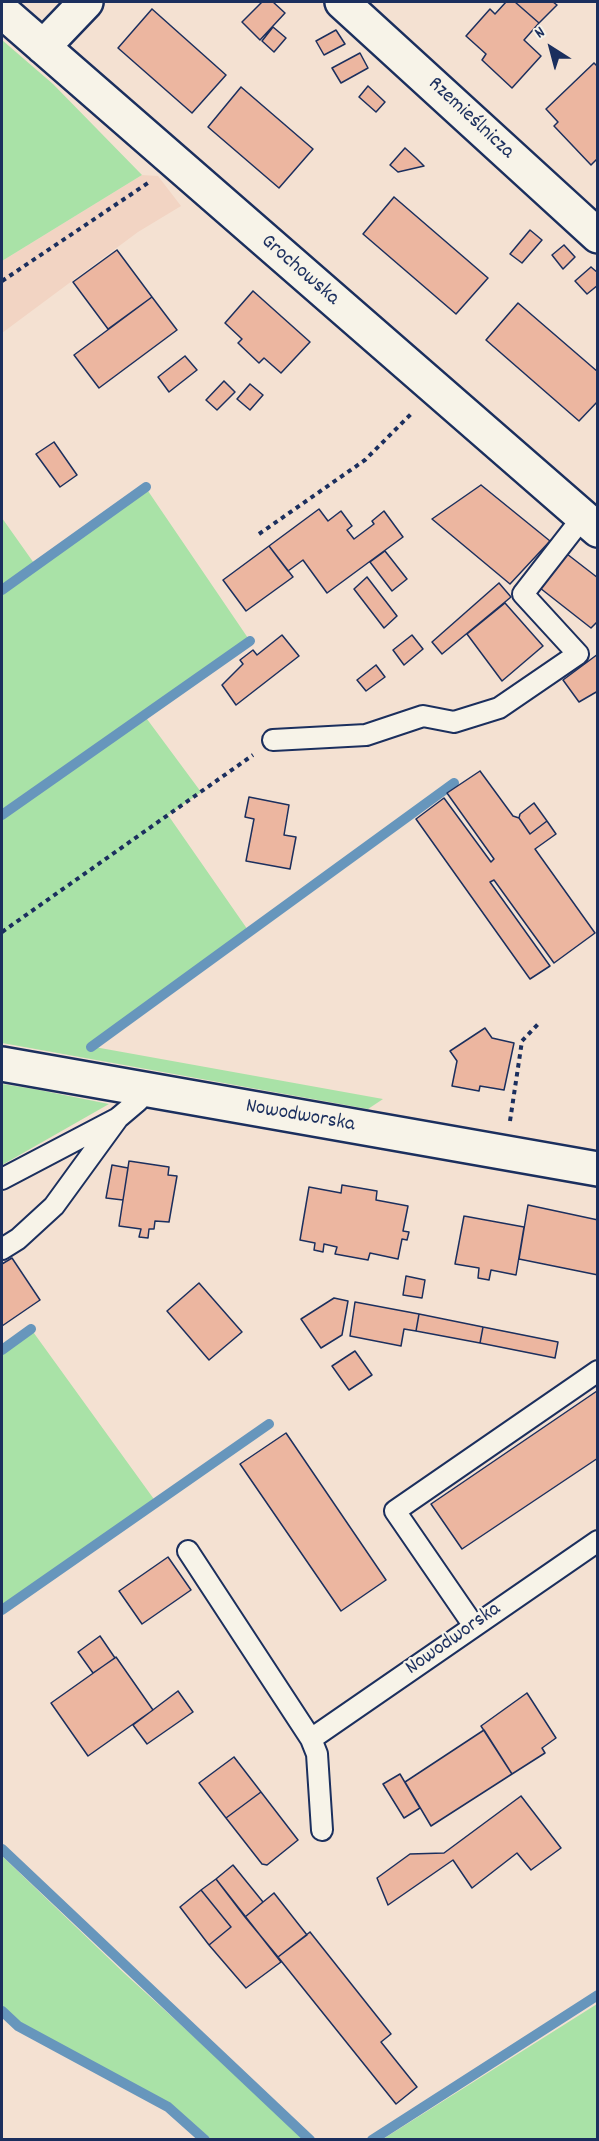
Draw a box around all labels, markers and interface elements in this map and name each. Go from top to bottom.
north arrow [521,18,581,78]
text: N [530,21,550,45]
street label: Rzemieślnicza [422,73,518,165]
street label: Grochowska [255,230,343,312]
street label: Nowodworska [243,1095,357,1139]
street label: Nowodworska [402,1598,506,1682]

